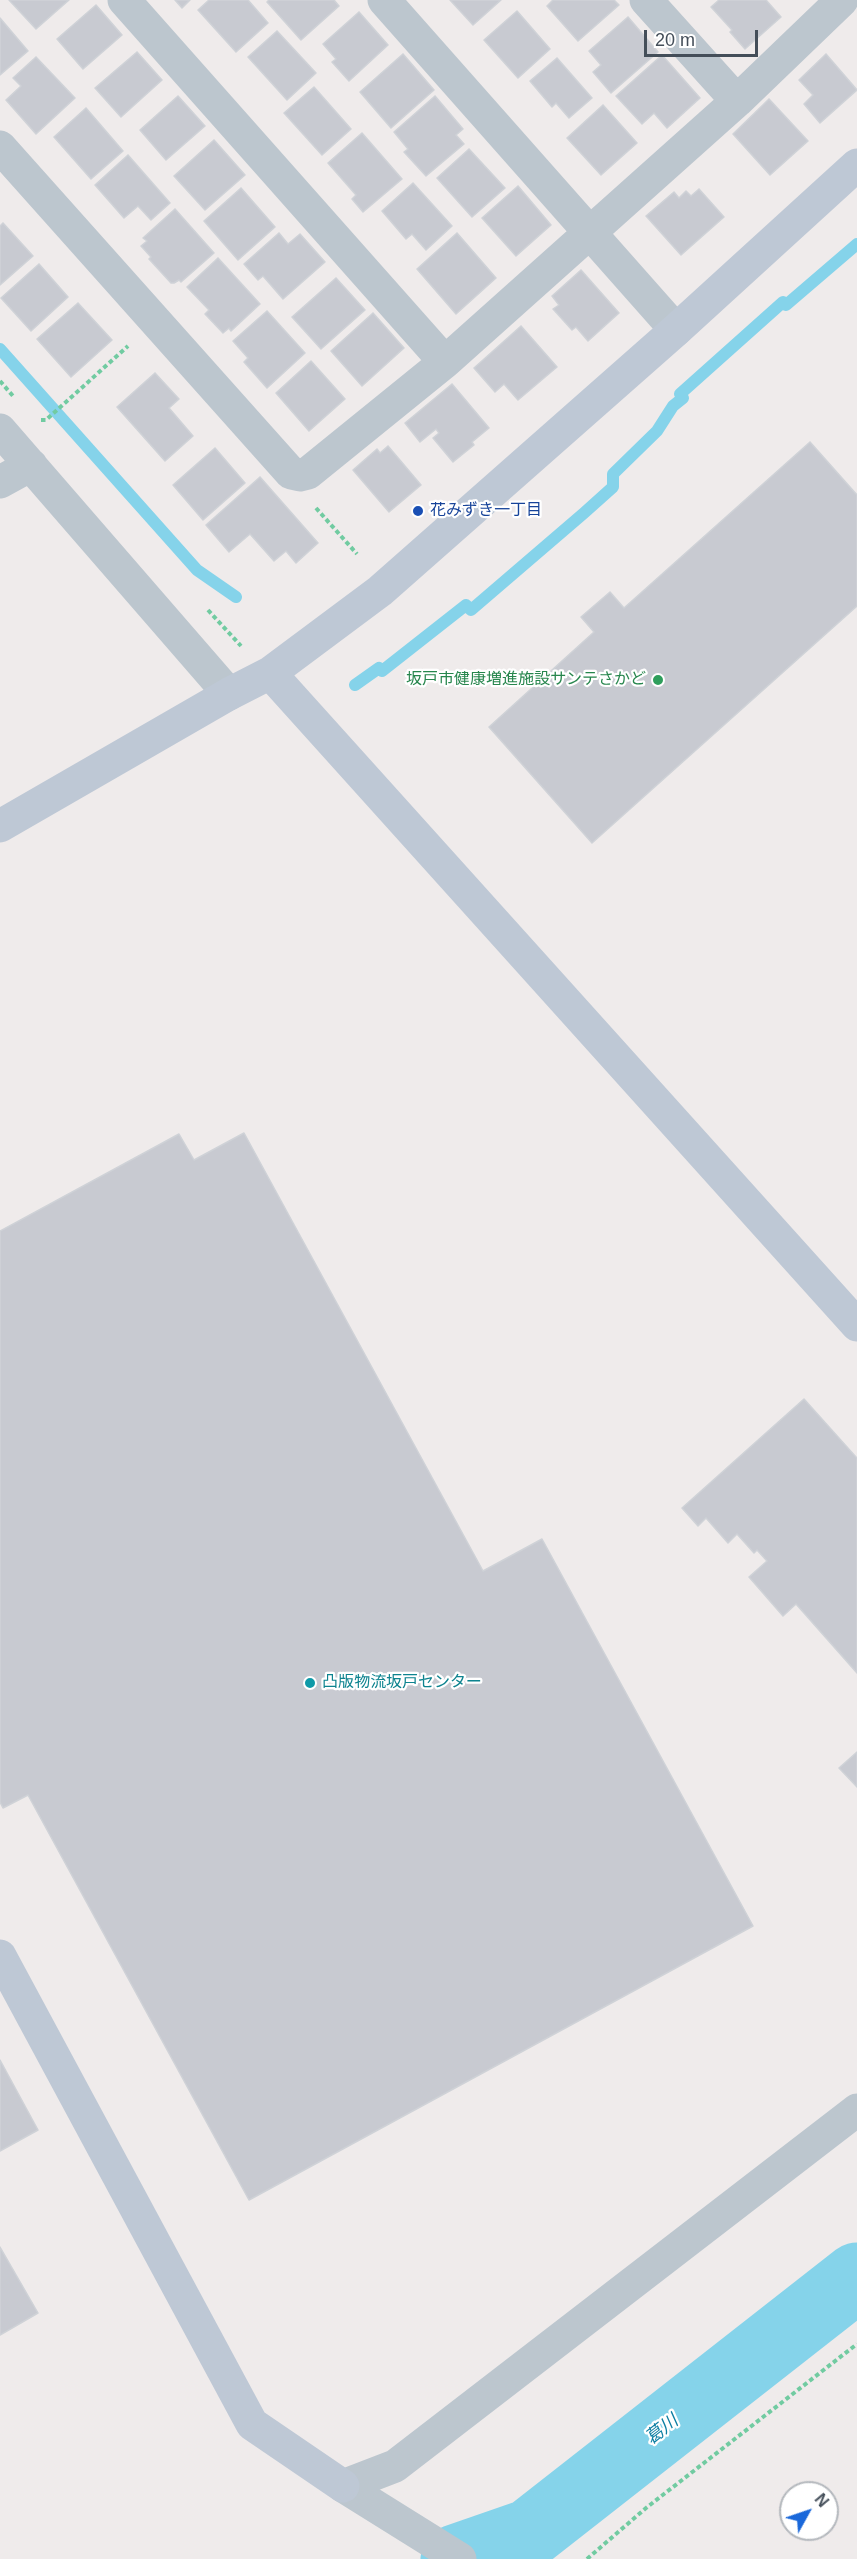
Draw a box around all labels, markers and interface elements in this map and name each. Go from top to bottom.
scale bar [647,18,761,56]
text: 20 m [655,30,695,50]
place label: 花みずき一丁目 [430,501,542,521]
marker: 花みずき一丁目 [411,504,425,518]
place label: 坂戸市健康増進施設サンテさかど [406,670,646,690]
marker: 坂戸市健康増進施設サンテさかど [651,673,665,687]
place label: 凸版物流坂戸センター [322,1673,482,1693]
marker: 凸版物流坂戸センター [303,1676,317,1690]
water label: 葛川 [641,2410,683,2450]
north arrow [779,2481,839,2541]
text: N [811,2491,832,2510]

